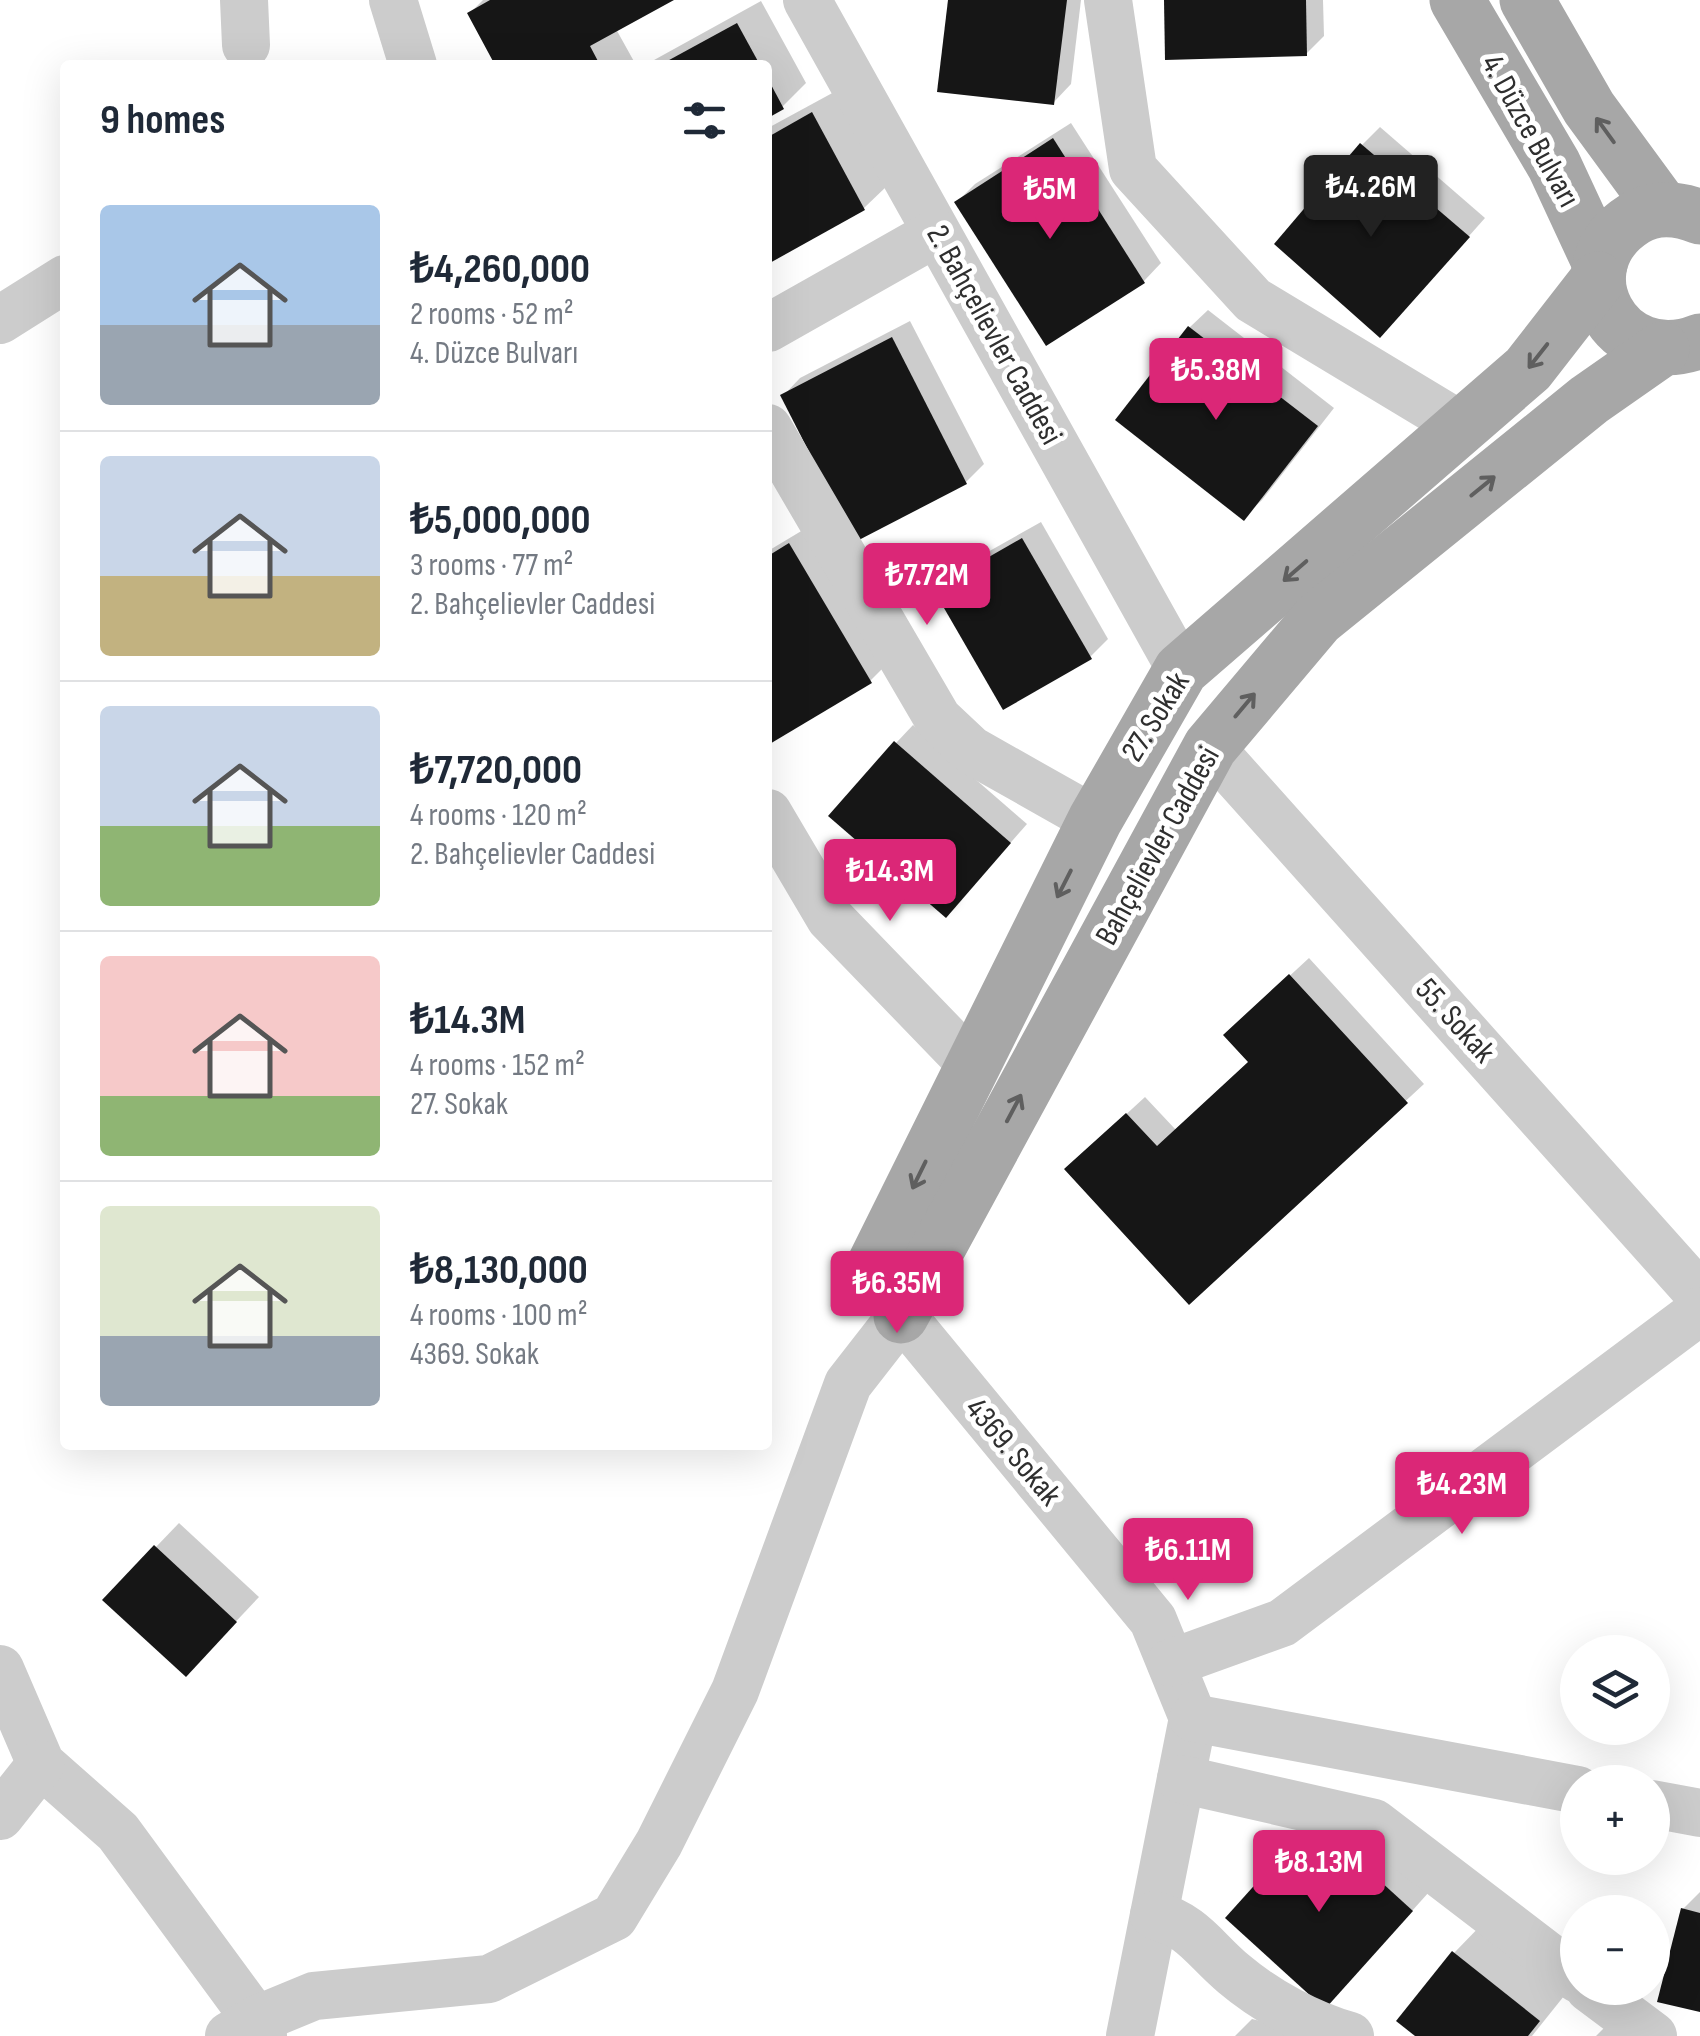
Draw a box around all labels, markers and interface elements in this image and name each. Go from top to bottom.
street label: 4. Düzce Bulvarı [1472,48,1588,214]
icon: filters [677,93,732,148]
text: 9 homes [100,95,225,146]
one-way arrow [1595,117,1616,144]
pin: ₺4.26M [1290,155,1452,240]
pin: ₺5M [1002,157,1098,242]
text: ₺4.26M [1326,168,1416,207]
text: ₺5M [1024,170,1076,209]
street label: 2. Bahçelievler Caddesi [918,218,1070,452]
text: ₺4,260,000 [410,244,590,295]
icon: home [180,245,300,365]
text: 2 rooms · 52 m² [410,295,574,334]
text: 4. Düzce Bulvarı [410,334,578,373]
pin: ₺5.38M [1135,338,1297,423]
one-way arrow [1527,342,1549,368]
text: ₺5.38M [1171,351,1261,390]
one-way arrow [1469,476,1496,497]
text: ₺5,000,000 [410,495,590,546]
icon: home [180,496,300,616]
pin: ₺7.72M [846,543,1008,628]
text: 3 rooms · 77 m² [410,546,574,585]
text: ₺7.72M [885,556,969,595]
one-way arrow [1283,560,1308,583]
text: 2. Bahçelievler Caddesi [410,585,655,624]
street label: 27. Sokak [1113,665,1199,769]
one-way arrow [1234,693,1256,719]
street label: Bahçelievler Caddesi [1087,740,1229,952]
text: ₺7,720,000 [410,745,582,796]
icon: home [180,746,300,866]
text: 4 rooms · 120 m² [410,796,587,835]
text: 2. Bahçelievler Caddesi [410,835,655,874]
pin: ₺14.3M [809,839,971,924]
text: ₺14.3M [846,852,934,891]
one-way arrow [1053,868,1072,898]
street label: 55. Sokak [1407,971,1503,1071]
text: ₺14.3M [410,995,525,1046]
icon: home [180,996,300,1116]
text: 4 rooms · 152 m² [410,1046,585,1085]
text: 27. Sokak [410,1085,508,1124]
one-way arrow [1005,1093,1025,1123]
one-way arrow [908,1159,927,1189]
text: ₺8,130,000 [410,1245,588,1296]
icon: home [180,1246,300,1366]
pin: ₺6.35M [816,1251,978,1336]
text: ₺6.35M [853,1264,941,1303]
text: 4 rooms · 100 m² [410,1296,588,1335]
text: 4369. Sokak [410,1335,539,1374]
street label: 4369. Sokak [957,1390,1069,1514]
pin: ₺4.23M [1381,1452,1543,1537]
text: ₺4.23M [1417,1465,1507,1504]
pin: ₺6.11M [1107,1518,1269,1603]
text: ₺6.11M [1145,1531,1231,1570]
map controls [1560,1635,1670,2005]
button: layers [1560,1635,1670,1745]
button: + [1560,1765,1670,1875]
pin: ₺8.13M [1238,1830,1400,1915]
text: ₺8.13M [1275,1843,1363,1882]
button: − [1560,1895,1670,2005]

